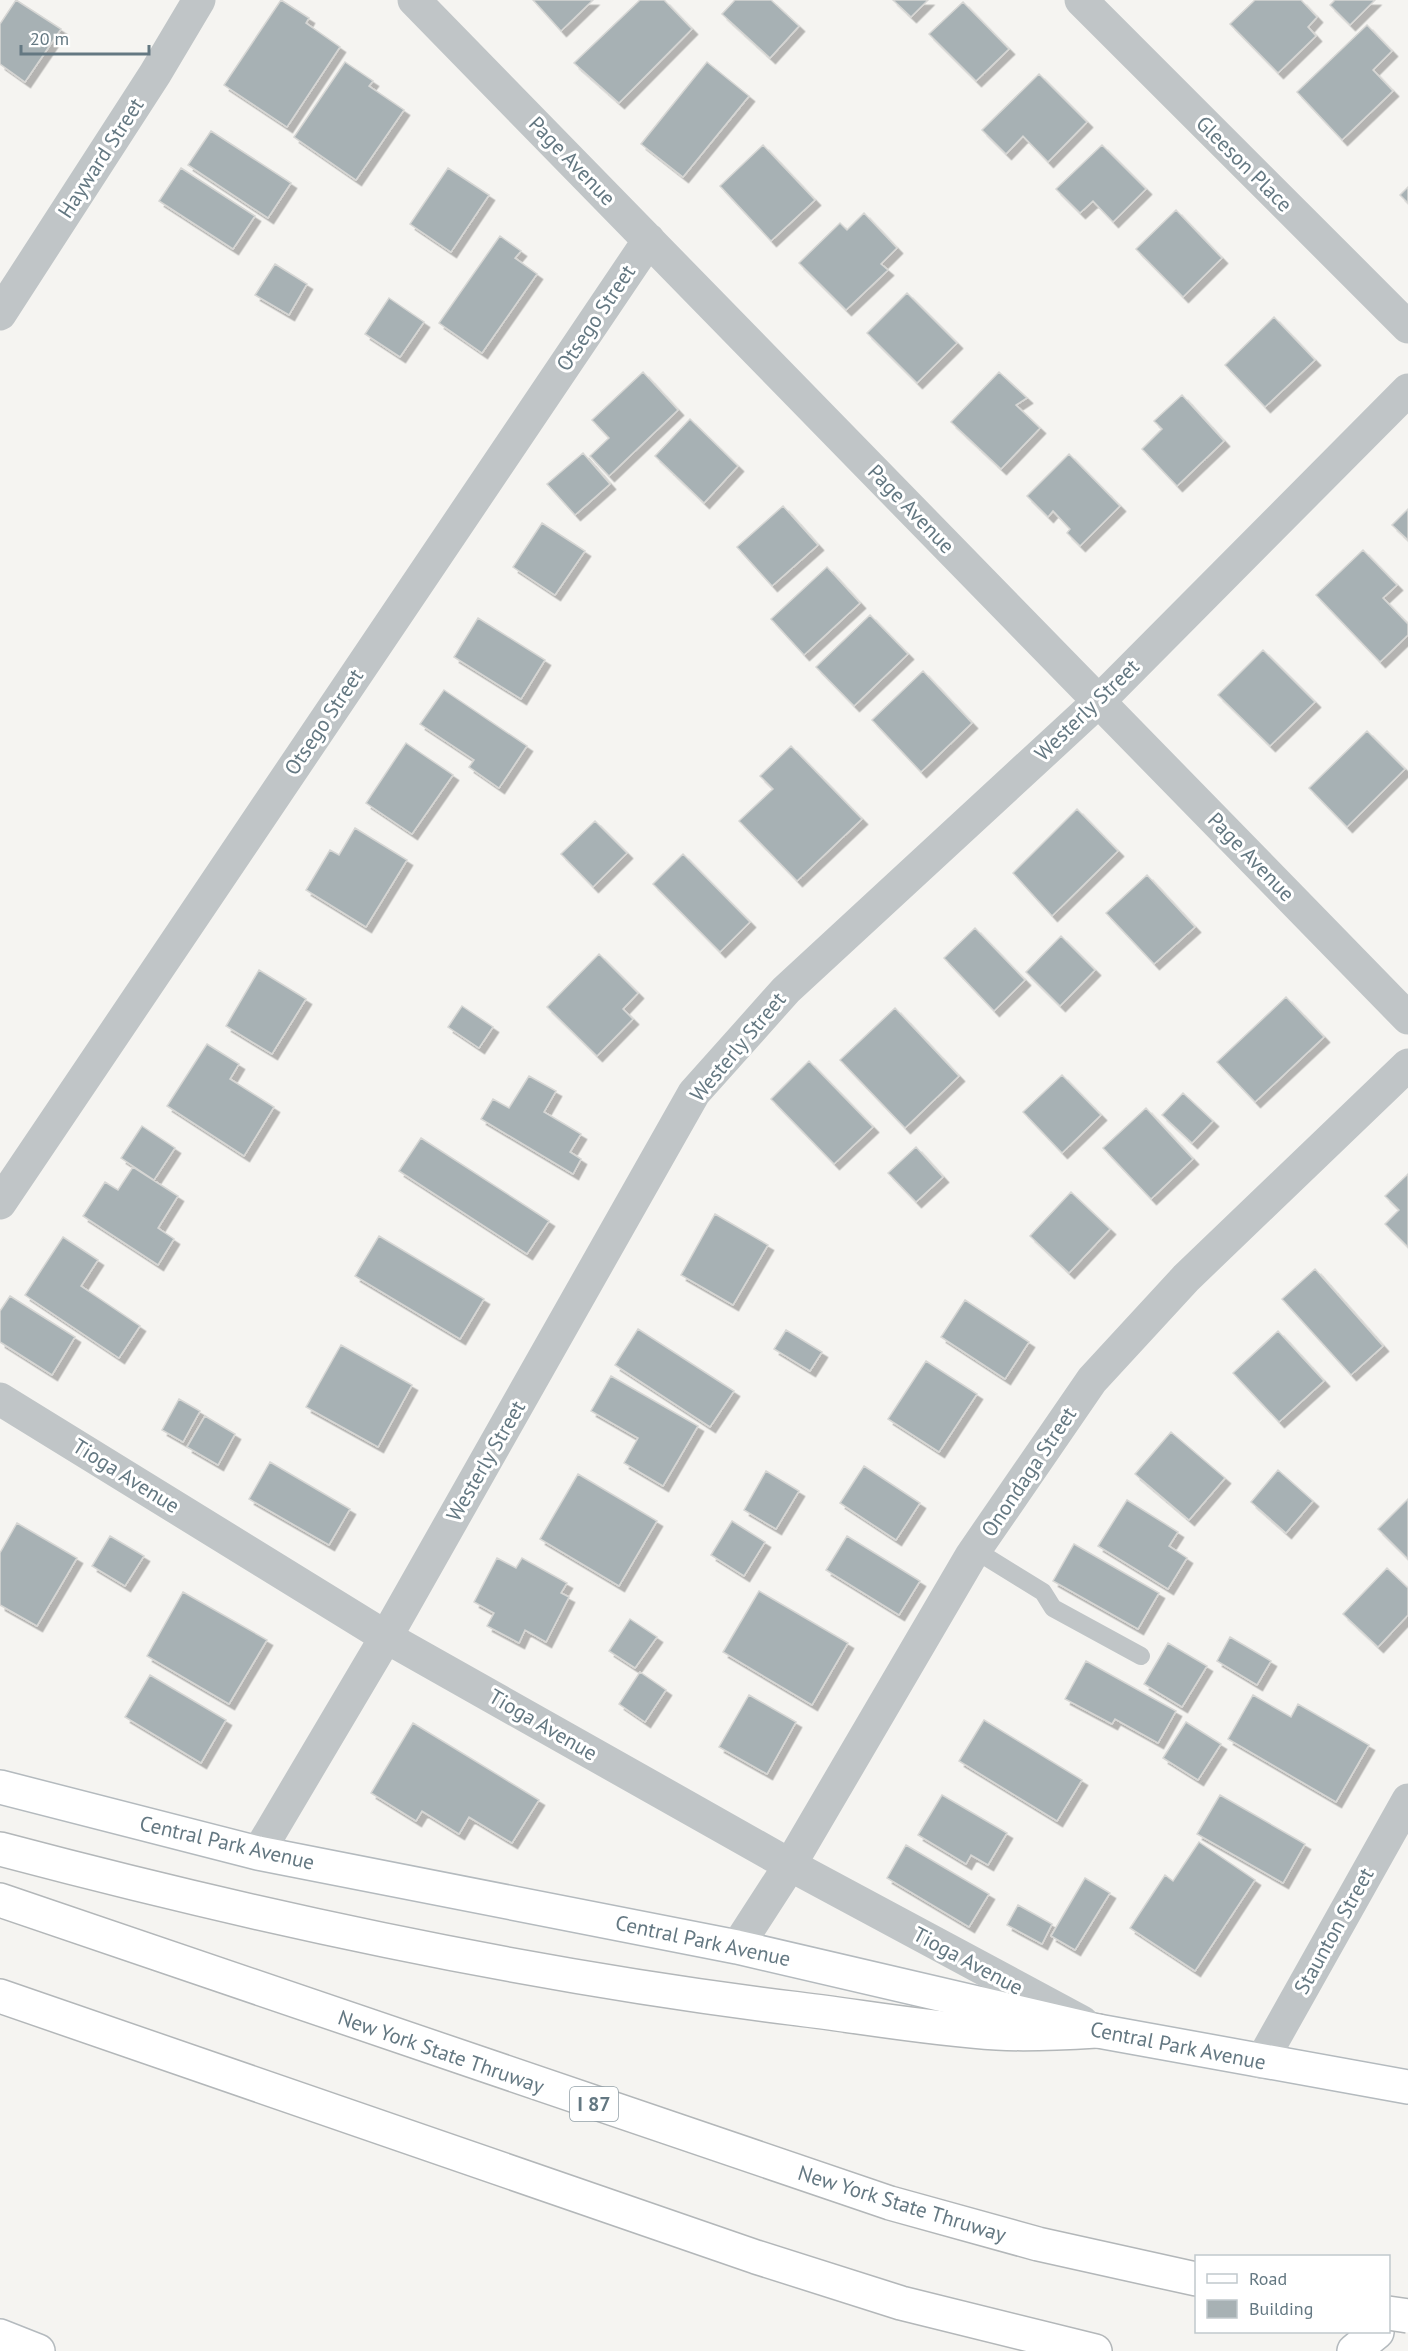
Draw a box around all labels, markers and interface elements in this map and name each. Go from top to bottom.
scale bar [21,18,148,56]
text: 20 m [30,27,69,50]
street label: Hayward Street [52,93,149,223]
street label: Page Avenue [523,110,622,211]
street label: Gleeson Place [1191,110,1298,217]
street label: Otsego Street [550,259,641,376]
street label: Page Avenue [862,458,961,559]
street label: Westerly Street [1029,653,1145,766]
street label: Otsego Street [278,663,369,780]
street label: Page Avenue [1202,806,1301,907]
street label: Westerly Street [684,986,791,1107]
street label: Westerly Street [440,1395,531,1526]
street label: Onondaga Street [975,1401,1082,1542]
street label: Tioga Avenue [68,1432,185,1519]
street label: Tioga Avenue [484,1683,602,1766]
street label: Central Park Avenue [137,1809,317,1876]
street label: Staunton Street [1288,1863,1379,1999]
street label: Central Park Avenue [613,1909,793,1972]
street label: Tioga Avenue [909,1920,1028,2001]
street label: New York State Thruway [335,2004,548,2100]
street label: Central Park Avenue [1088,2015,1268,2076]
road number: I 87 [570,2087,618,2121]
street label: New York State Thruway [795,2159,1010,2248]
legend [1195,2255,1390,2333]
text: Road [1249,2267,1287,2290]
text: Building [1249,2297,1313,2320]

